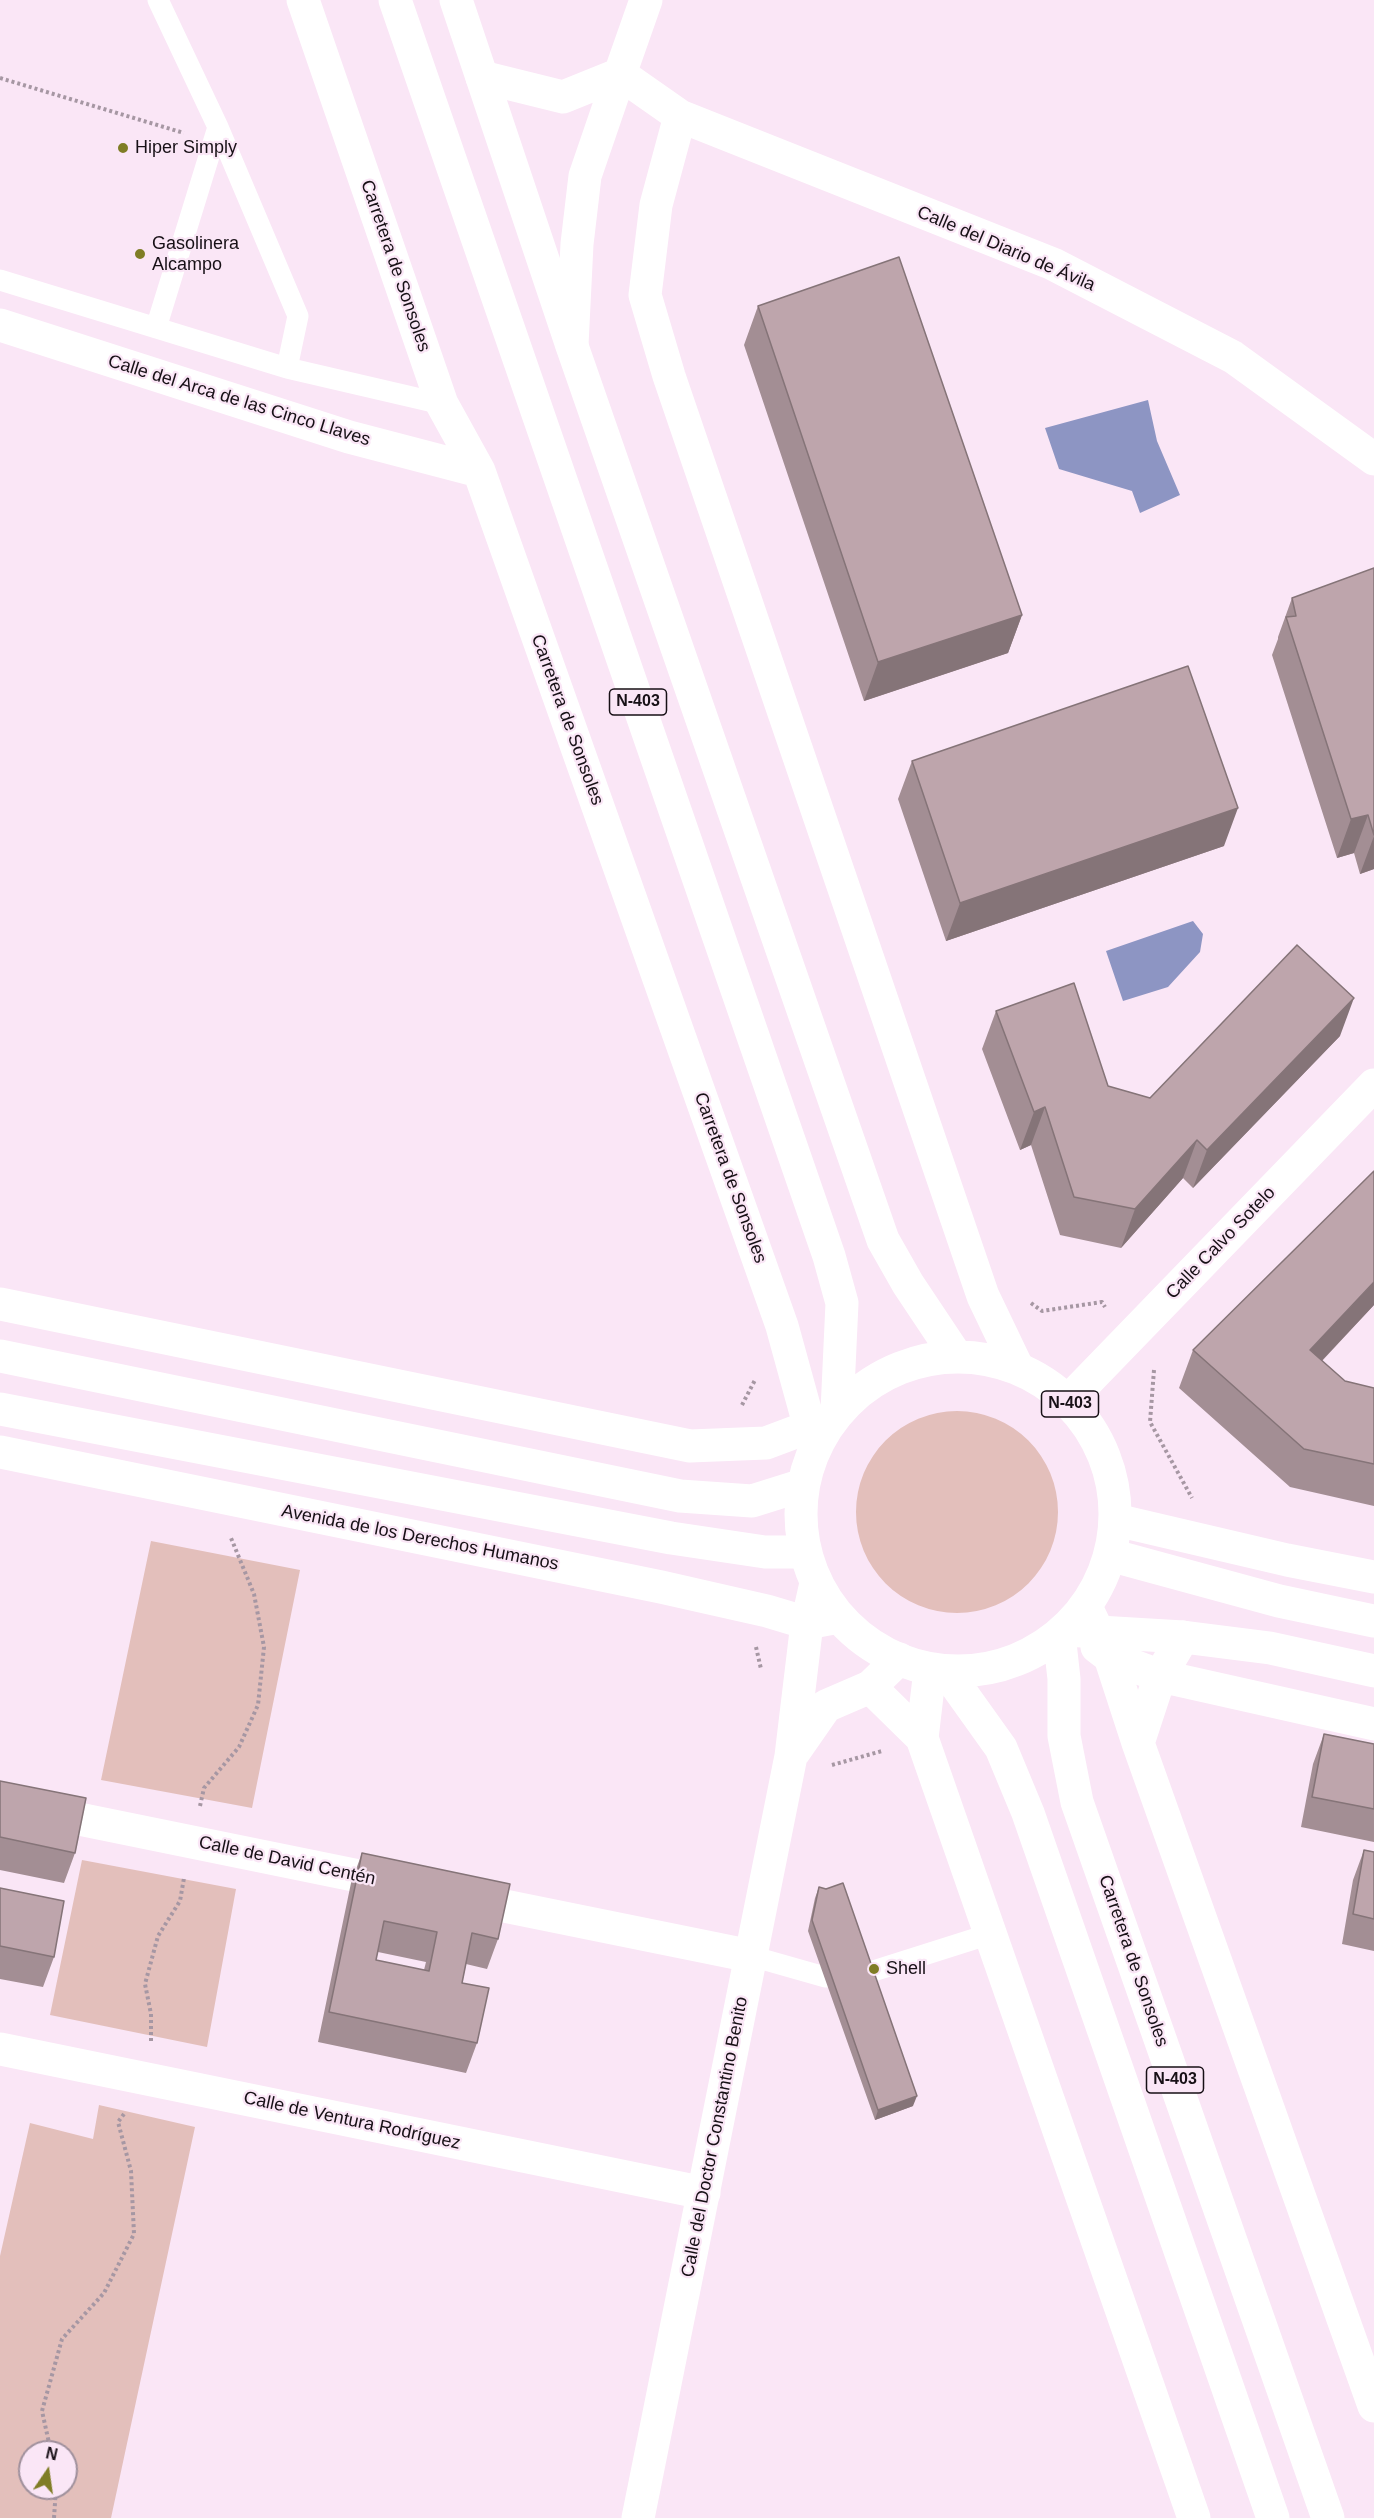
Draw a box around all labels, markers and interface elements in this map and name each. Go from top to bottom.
place label: Hiper Simply [135,137,237,159]
marker: Hiper Simply [116,141,130,155]
street label: Carretera de Sonsoles [355,177,435,355]
street label: Calle del Diario de Ávila [914,202,1098,296]
place label: Gasolinera Alcampo [152,233,239,276]
marker: Gasolinera Alcampo [133,247,147,261]
street label: Calle del Arca de las Cinco Llaves [105,351,373,451]
street label: Carretera de Sonsoles [526,632,608,808]
road number: N-403 [610,689,666,715]
street label: Carretera de Sonsoles [689,1090,771,1266]
street label: Calle Calvo Sotelo [1162,1182,1280,1304]
road number: N-403 [1042,1391,1098,1417]
street label: Avenida de los Derechos Humanos [280,1501,560,1575]
street label: Calle de David Centén [197,1832,377,1890]
street label: Carretera de Sonsoles [1093,1872,1173,2050]
place label: Shell [886,1958,926,1980]
marker: Shell [867,1962,881,1976]
street label: Calle del Doctor Constantino Benito [677,1995,753,2279]
road number: N-403 [1146,2067,1204,2093]
street label: Calle de Ventura Rodríguez [242,2087,462,2155]
north arrow [18,2440,78,2500]
text: N [44,2444,59,2464]

